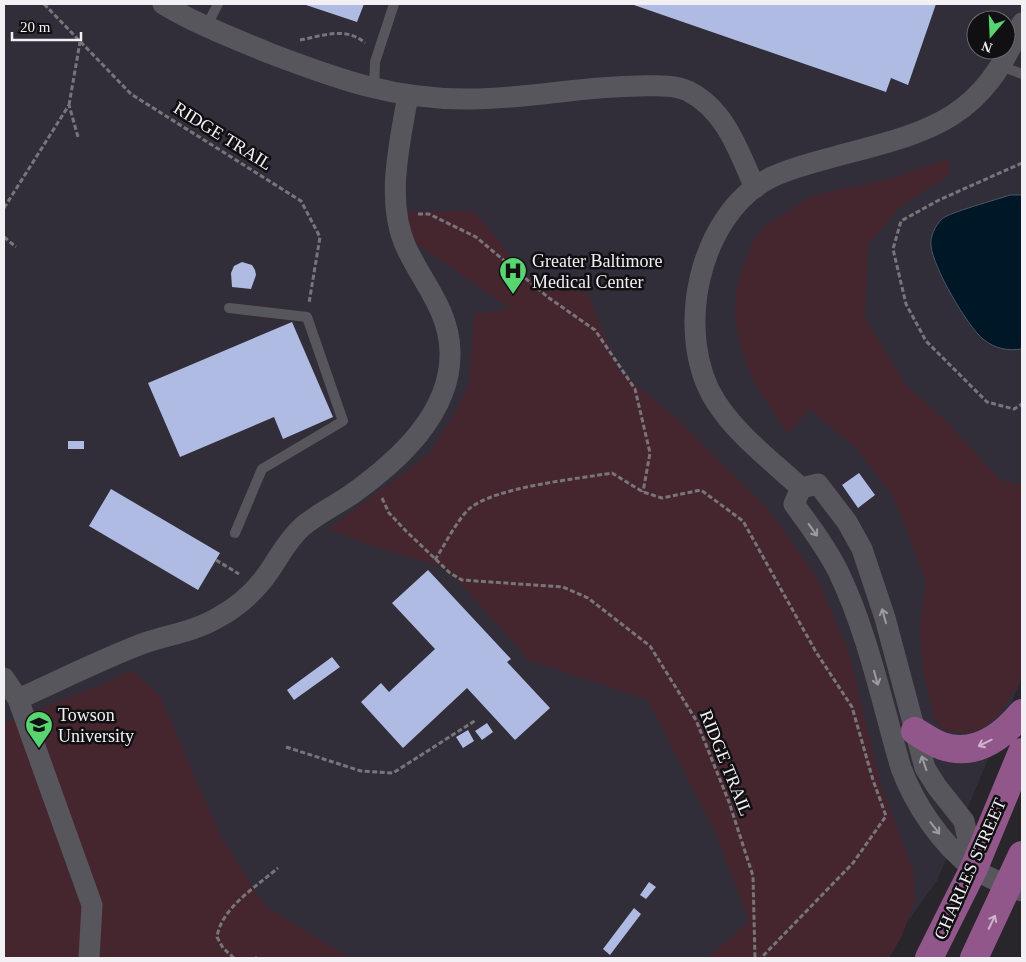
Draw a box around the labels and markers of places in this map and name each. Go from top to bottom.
place label: Greater Baltimore Medical Center [532,251,662,292]
hospital icon: Greater Baltimore Medical Center [498,256,528,295]
place label: Towson University [58,705,134,746]
school or university icon: Towson University [24,710,54,749]

